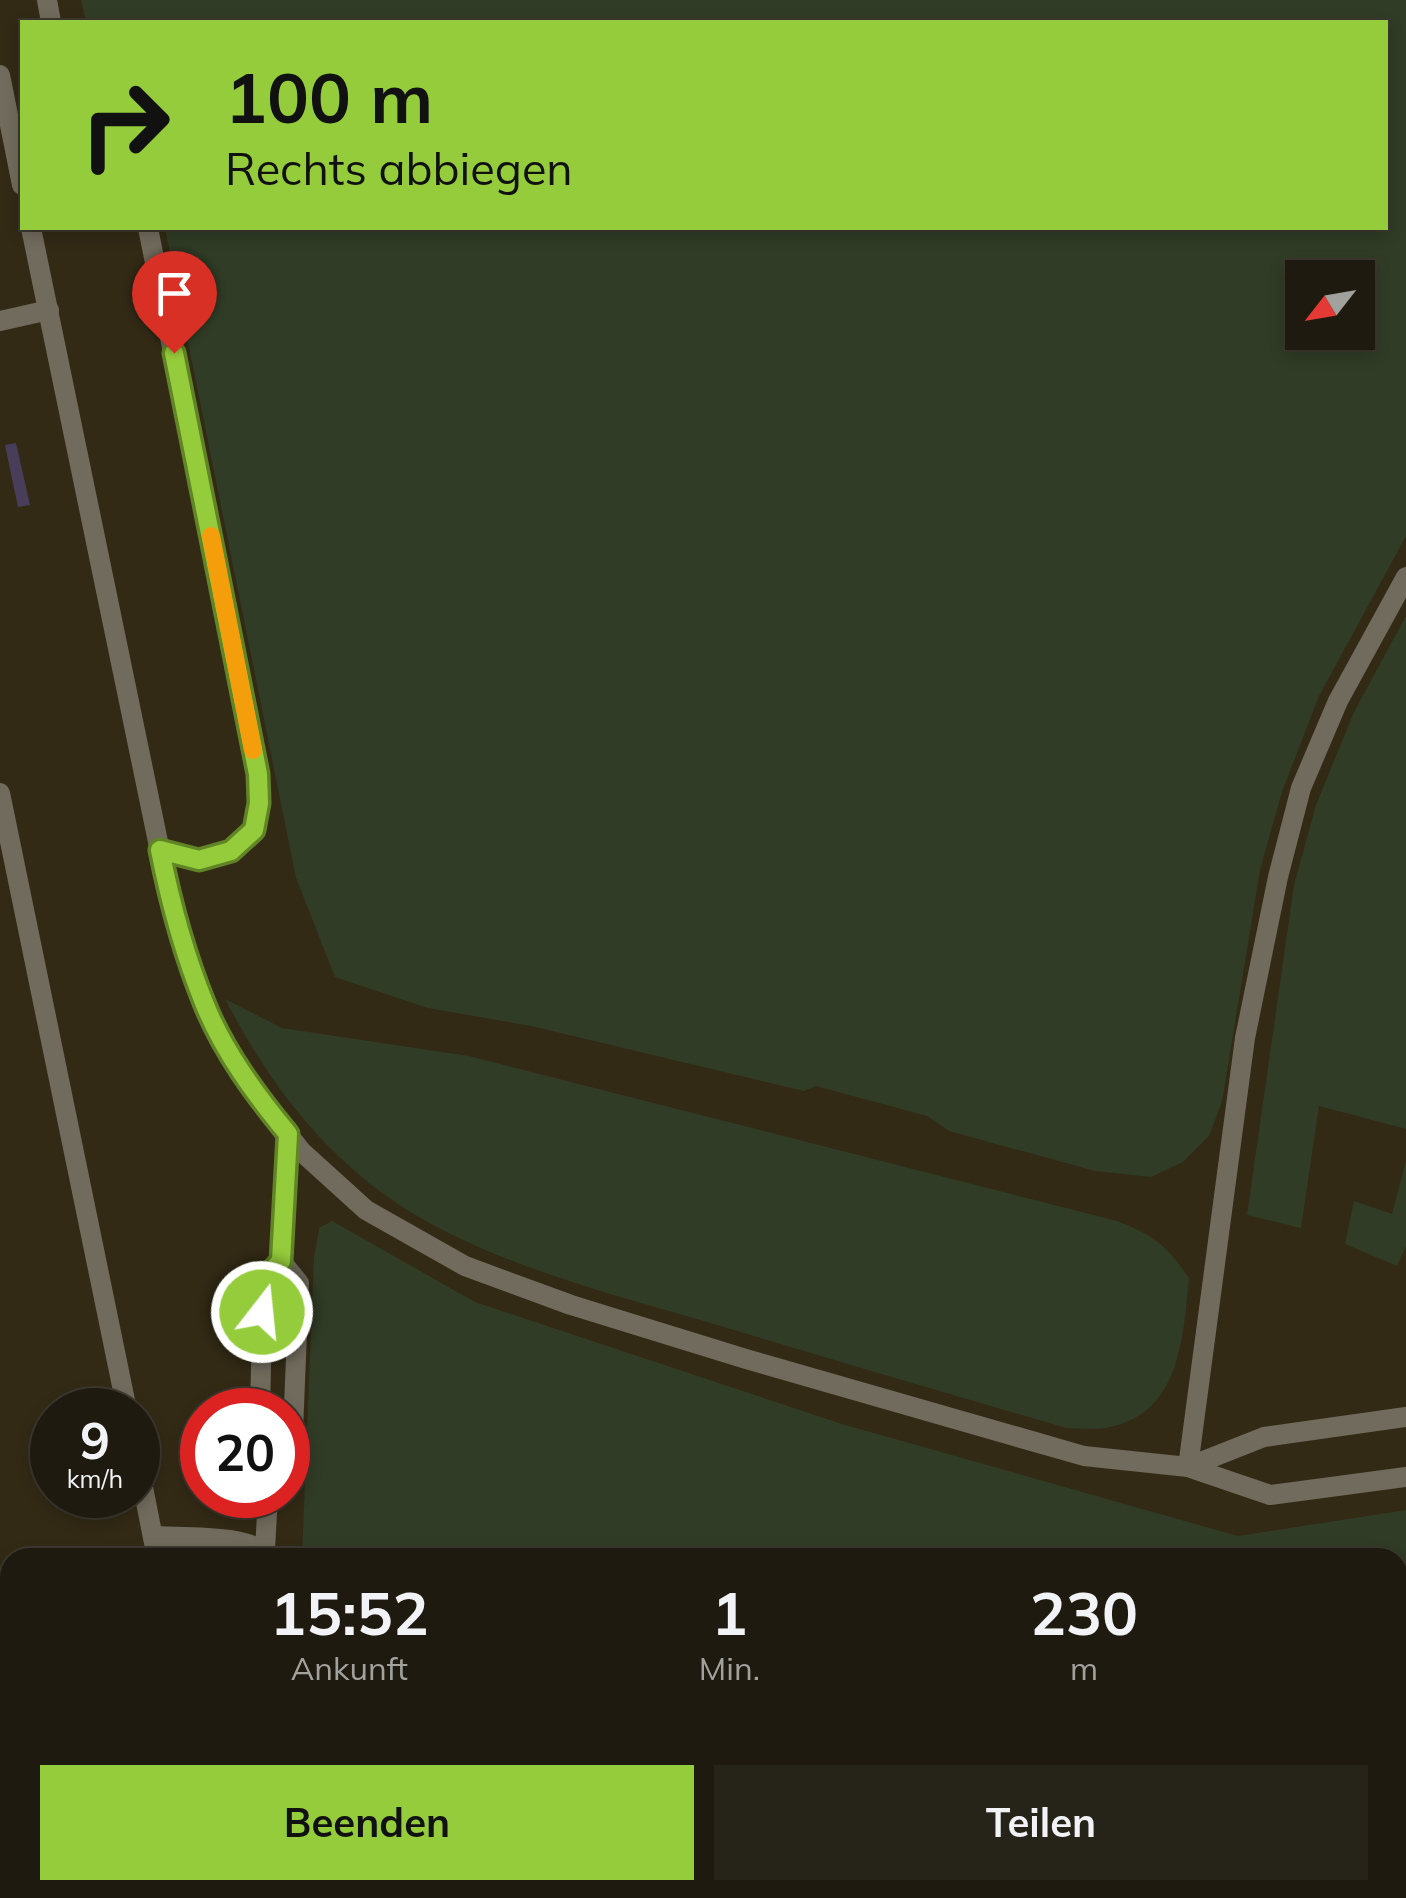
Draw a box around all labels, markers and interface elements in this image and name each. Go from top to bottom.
text: 100 m [225,53,433,141]
icon: right [60,60,190,190]
text: Rechts abbiegen [225,140,573,196]
pin [132,251,217,354]
north arrow [1285,260,1375,350]
map controls [1285,260,1375,350]
icon: arrive [147,266,202,321]
position arrow [210,1260,314,1364]
speed limit sign: 20 [180,1388,310,1518]
text: 9 [80,1409,110,1472]
text: km/h [67,1463,123,1494]
text: 15:52 [270,1575,429,1650]
text: 1 [711,1575,747,1650]
text: 230 [1030,1575,1138,1650]
text: Ankunft [291,1648,408,1688]
text: Min. [699,1648,760,1688]
text: m [1070,1648,1098,1688]
button: Beenden [40,1765,694,1880]
button: Teilen [714,1765,1368,1880]

